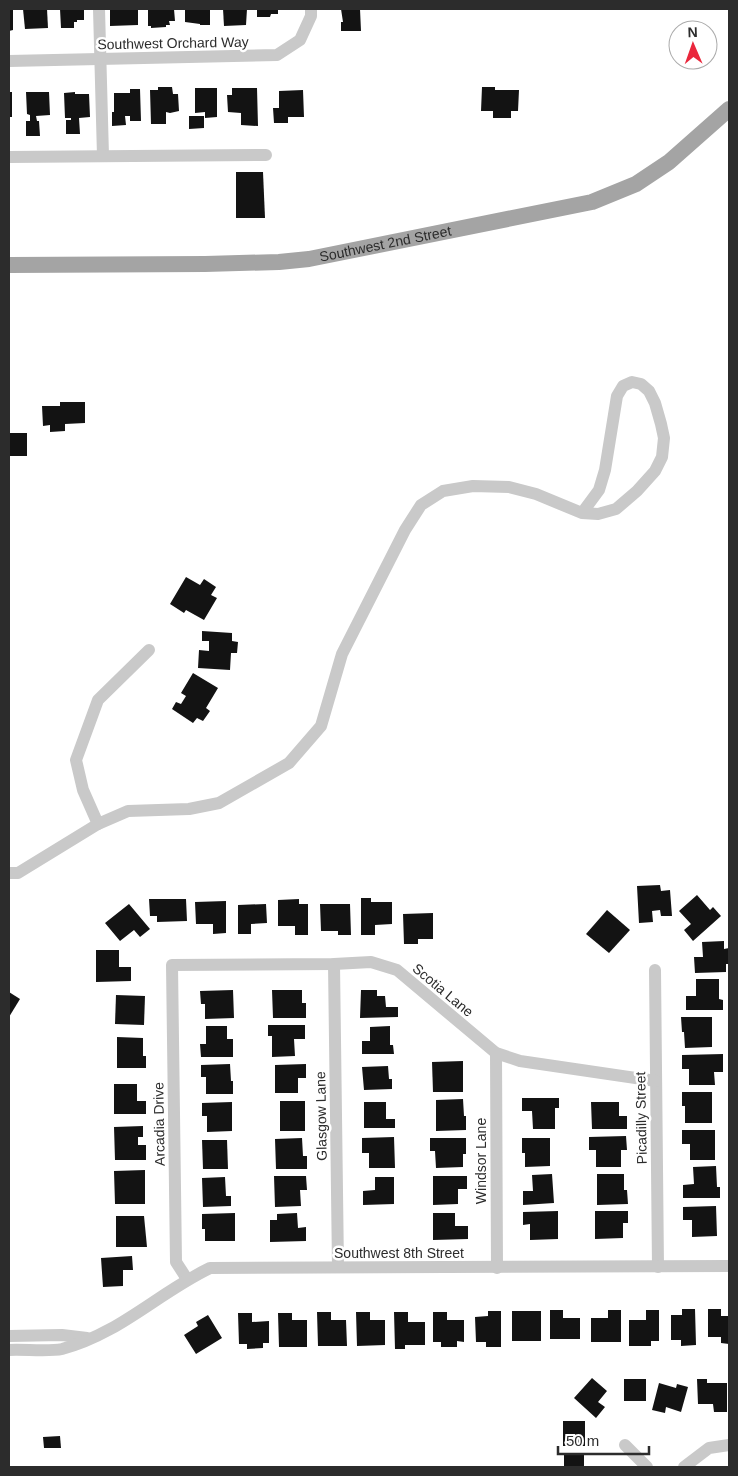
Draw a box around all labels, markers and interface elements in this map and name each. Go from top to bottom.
north arrow [668,20,718,70]
text: N [687,24,698,40]
street label: Southwest Orchard Way [97,34,249,52]
street label: Southwest 2nd Street [318,223,453,265]
street label: Scotia Lane [410,960,477,1020]
street label: Glasgow Lane [312,1071,330,1161]
street label: Picadilly Street [632,1071,650,1164]
street label: Arcadia Drive [150,1082,168,1166]
street label: Windsor Lane [473,1118,489,1204]
street label: Southwest 8th Street [334,1245,464,1261]
scale bar [558,1424,649,1456]
text: 50 m [566,1432,599,1449]

